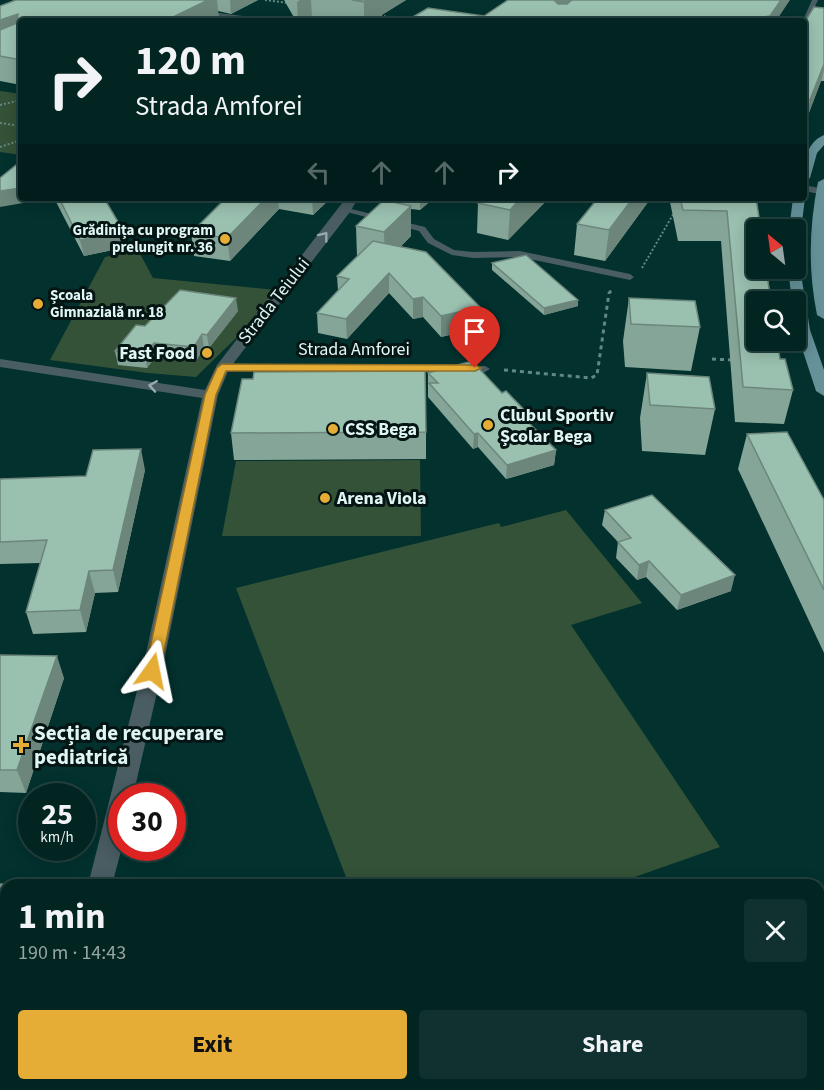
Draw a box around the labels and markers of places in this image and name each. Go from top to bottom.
place label: Grădinița cu program prelungit nr. 36 [73,220,213,258]
marker: Grădinița cu program prelungit nr. 36 [218,232,232,246]
place label: Școala Gimnazială nr. 18 [50,285,164,323]
marker: Școala Gimnazială nr. 18 [31,297,45,311]
pin [449,306,500,368]
place label: Fast Food [119,341,195,366]
marker: Fast Food [200,346,214,360]
place label: Clubul Sportiv Școlar Bega [500,403,614,449]
place label: CSS Bega [345,417,417,442]
marker: Clubul Sportiv Școlar Bega [481,418,495,432]
marker: CSS Bega [326,422,340,436]
place label: Arena Viola [336,486,427,511]
marker: Arena Viola [318,491,332,505]
place label: Secția de recuperare pediatrică [34,718,224,772]
marker: Secția de recuperare pediatrică [12,736,30,754]

